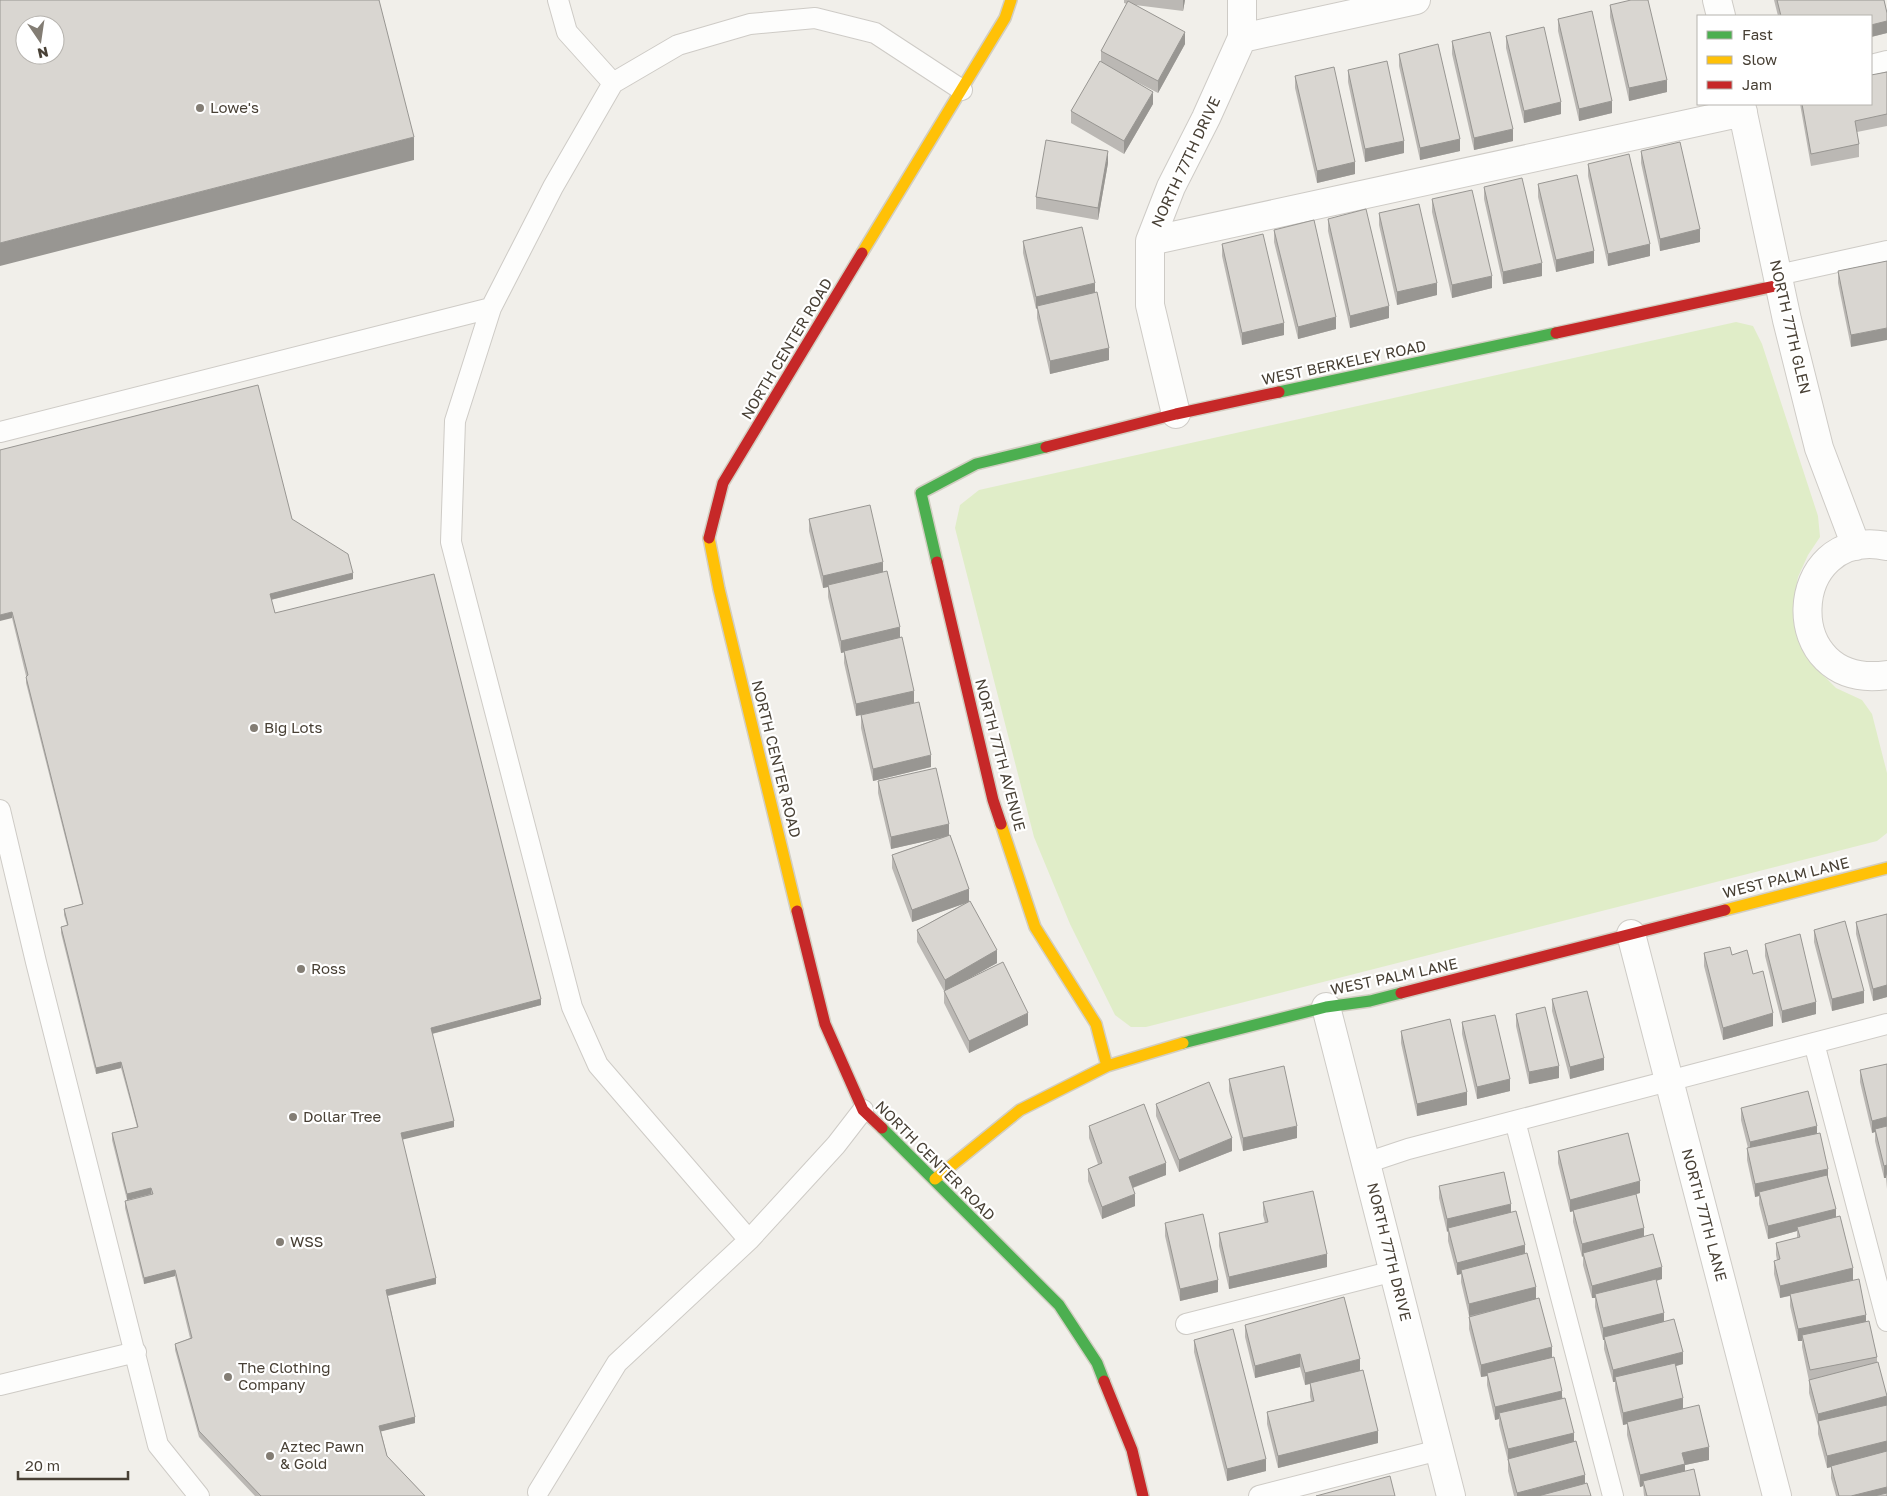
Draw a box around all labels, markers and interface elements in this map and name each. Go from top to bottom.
north arrow [15,15,65,65]
legend [1697,15,1872,105]
text: Fast [1742,25,1773,43]
text: N [36,44,50,63]
text: Slow [1742,50,1777,68]
text: Jam [1742,75,1772,93]
street label: NORTH 77TH DRIVE [1147,93,1223,230]
place label: Lowe's [210,98,259,116]
marker: Lowe's [194,102,206,114]
street label: NORTH 77TH GLEN [1767,258,1815,396]
street label: NORTH CENTER ROAD [737,275,835,422]
street label: WEST BERKELEY ROAD [1260,336,1428,388]
street label: NORTH 77TH AVENUE [972,677,1030,833]
street label: NORTH CENTER ROAD [749,678,805,839]
place label: Big Lots [264,718,322,736]
marker: Big Lots [248,722,260,734]
street label: WEST PALM LANE [1721,853,1851,901]
street label: WEST PALM LANE [1329,954,1459,998]
place label: Ross [311,959,346,977]
marker: Ross [295,963,307,975]
street label: NORTH CENTER ROAD [872,1097,999,1224]
place label: Dollar Tree [303,1107,382,1125]
marker: Dollar Tree [287,1111,299,1123]
street label: NORTH 77TH LANE [1679,1146,1731,1283]
street label: NORTH 77TH DRIVE [1364,1181,1416,1323]
place label: WSS [290,1232,323,1250]
marker: WSS [274,1236,286,1248]
place label: The Clothing Company [238,1358,331,1393]
marker: The Clothing Company [222,1371,234,1383]
place label: Aztec Pawn & Gold [280,1437,364,1472]
scale bar [18,1448,128,1480]
marker: Aztec Pawn & Gold [264,1450,276,1462]
text: 20 m [25,1456,60,1474]

